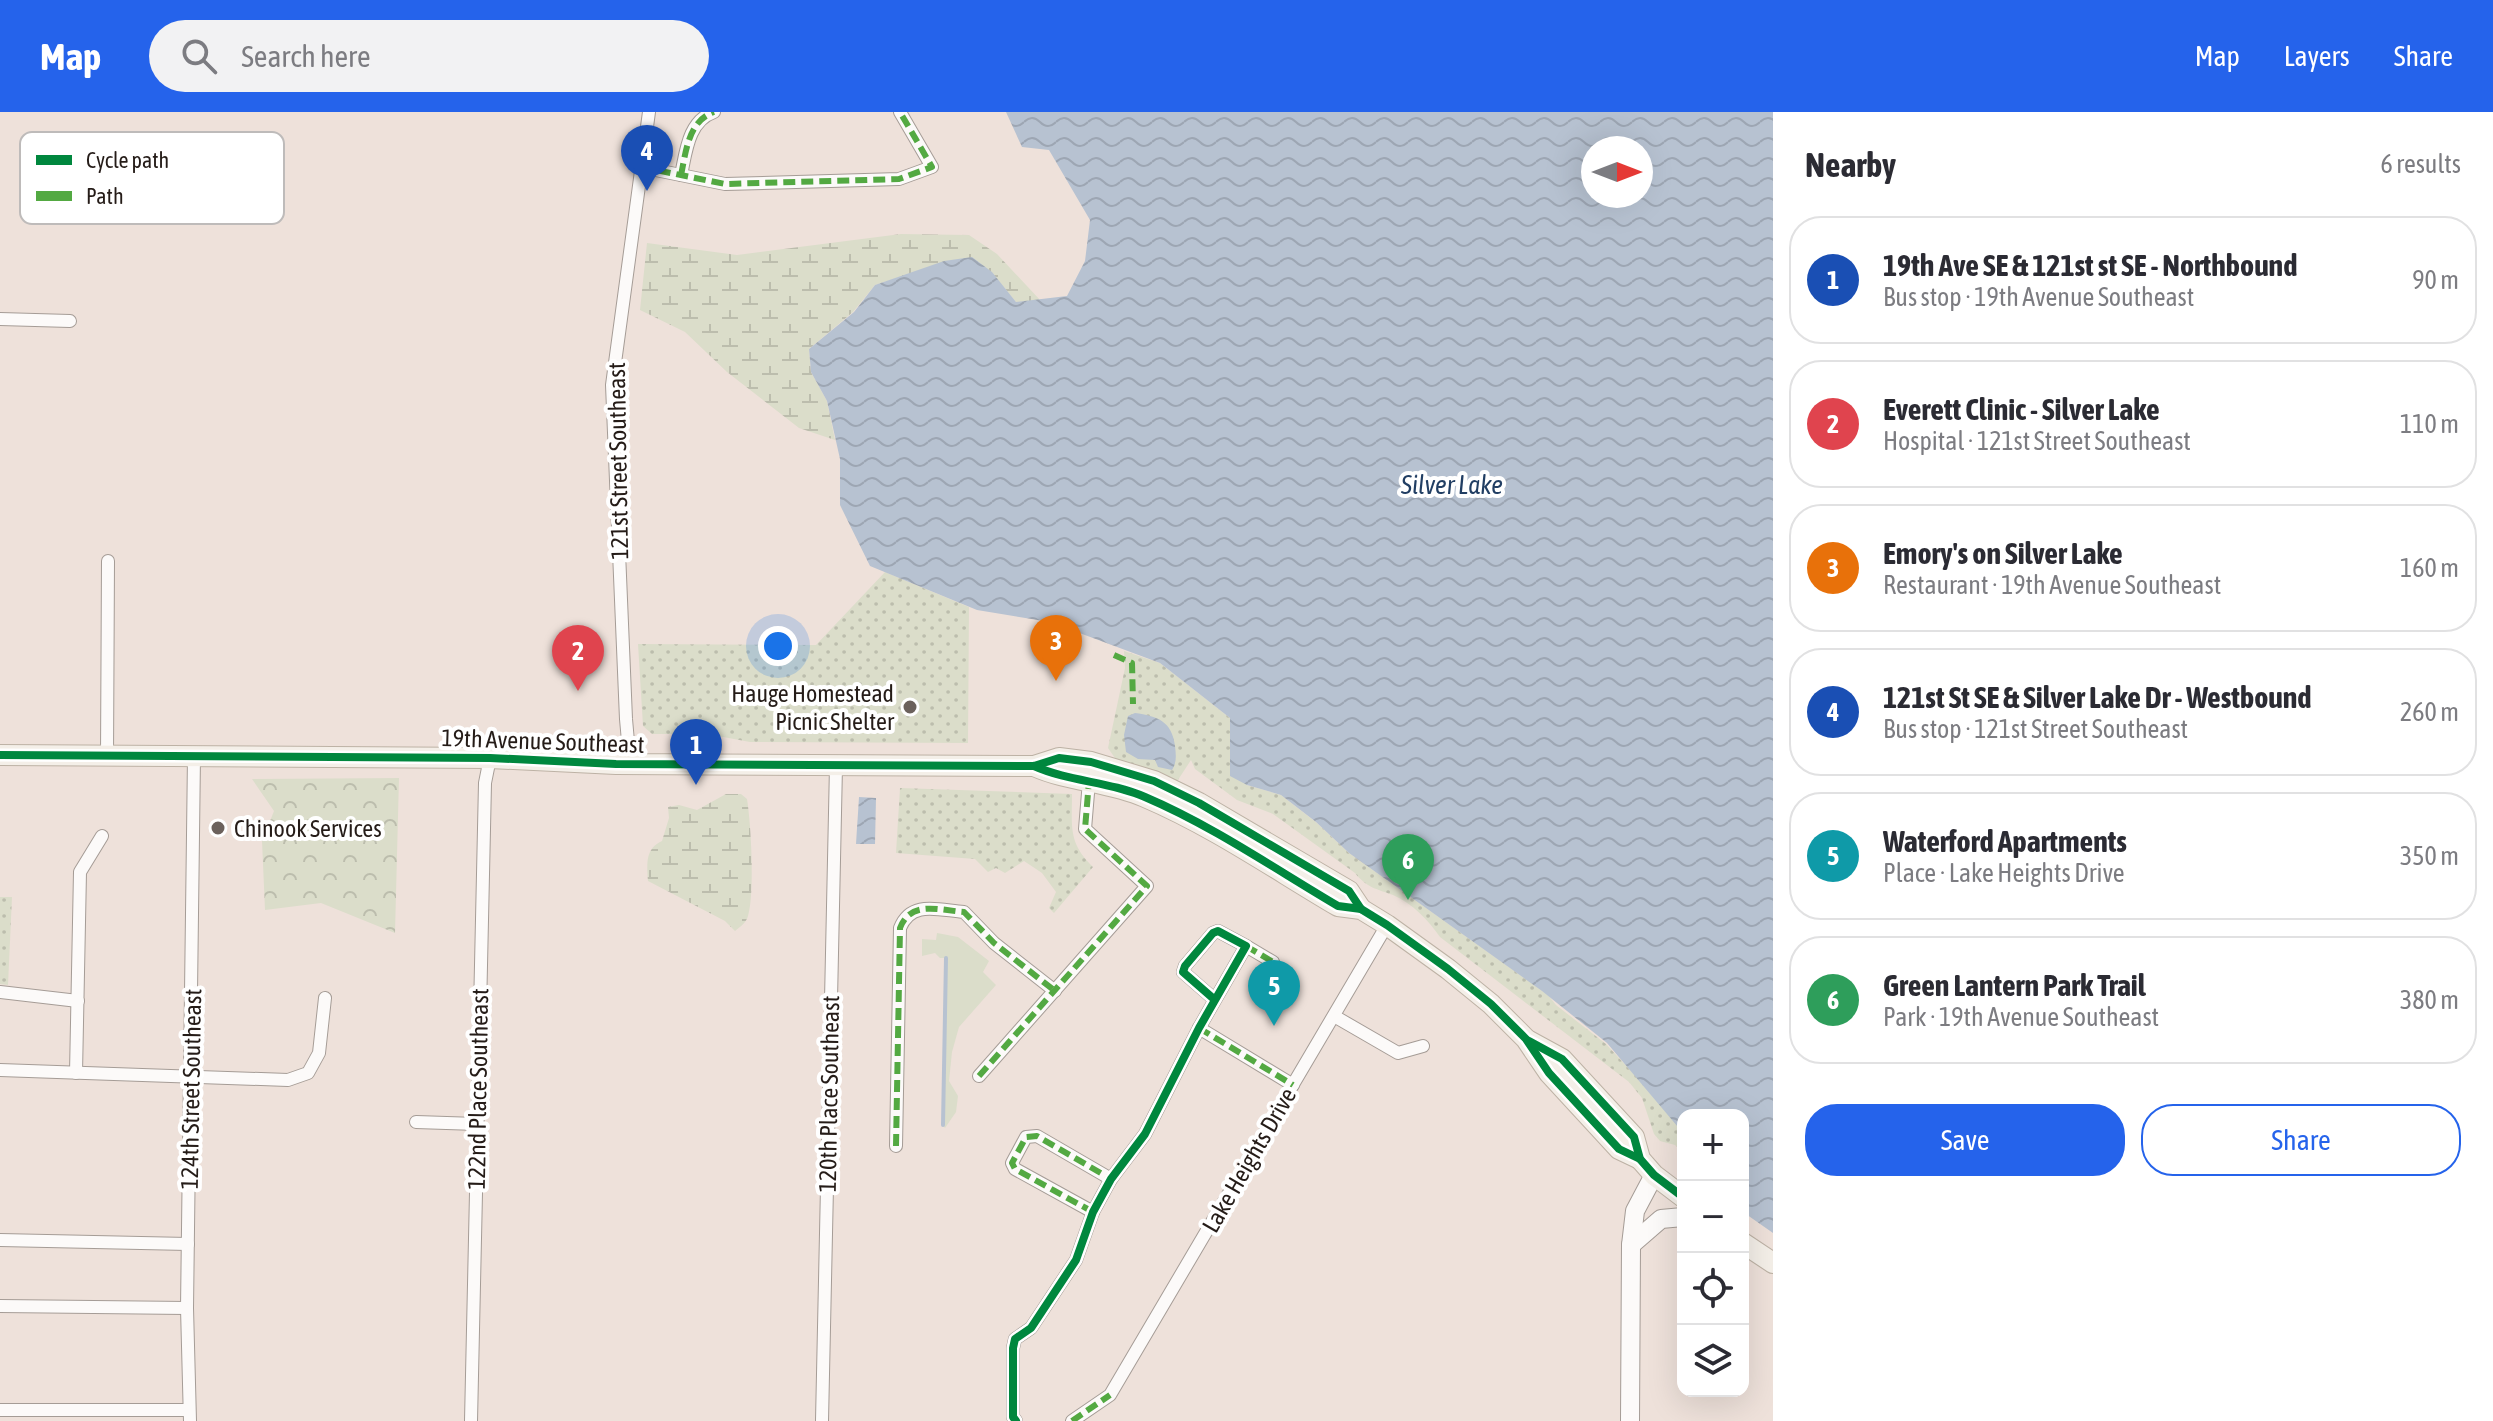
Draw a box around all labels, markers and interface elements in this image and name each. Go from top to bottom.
search box [149,20,709,92]
icon: search [177,34,221,78]
text: Map [40,35,101,78]
text: Search here [241,39,371,73]
text: Map [2195,40,2240,72]
text: Layers [2284,40,2350,72]
text: Share [2394,40,2453,72]
pin: 4 [621,125,673,191]
legend [20,132,284,224]
north arrow [1581,136,1653,208]
text: Nearby [1805,145,1896,184]
text: Cycle path [86,147,169,173]
text: 6 results [2380,149,2461,179]
text: Path [86,183,124,209]
text: 19th Ave SE & 121st st SE - Northbound [1883,248,2297,282]
text: 1 [1827,265,1839,295]
text: 90 m [2412,265,2459,295]
text: Bus stop · 19th Avenue Southeast [1883,282,2194,312]
street label: 121st Street Southeast [603,362,633,560]
text: Everett Clinic - Silver Lake [1883,392,2160,426]
text: 2 [1827,409,1839,439]
text: 110 m [2400,409,2459,439]
text: Hospital · 121st Street Southeast [1883,426,2191,456]
water label: Silver Lake [1400,470,1503,500]
text: Emory's on Silver Lake [1883,536,2123,570]
text: 3 [1827,553,1839,583]
text: 160 m [2400,553,2459,583]
text: Restaurant · 19th Avenue Southeast [1883,570,2221,600]
pin: 3 [1030,615,1082,681]
pin: 2 [552,625,604,691]
your location [758,626,798,666]
place label: Hauge Homestead Picnic Shelter [731,680,895,735]
text: 121st St SE & Silver Lake Dr - Westbound [1883,680,2312,714]
text: 4 [1827,697,1839,727]
text: 260 m [2400,697,2459,727]
marker: Hauge Homestead Picnic Shelter [901,698,919,716]
text: Bus stop · 121st Street Southeast [1883,714,2188,744]
pin: 1 [670,719,722,785]
street label: 19th Avenue Southeast [441,724,645,758]
place label: Chinook Services [234,815,382,842]
marker: Chinook Services [209,819,227,837]
text: Waterford Apartments [1883,824,2127,858]
pin: 6 [1382,834,1434,900]
text: 5 [1827,841,1839,871]
text: 350 m [2400,841,2459,871]
text: Place · Lake Heights Drive [1883,858,2125,888]
pin: 5 [1248,960,1300,1026]
text: Green Lantern Park Trail [1883,968,2146,1002]
text: 6 [1827,985,1839,1015]
text: 380 m [2400,985,2459,1015]
street label: 124th Street Southeast [176,988,206,1190]
street label: 122nd Place Southeast [463,988,493,1190]
street label: 120th Place Southeast [814,995,844,1193]
text: Park · 19th Avenue Southeast [1883,1002,2159,1032]
street label: Lake Heights Drive [1197,1083,1301,1237]
button: Save [1805,1104,2125,1176]
button: Share [2141,1104,2461,1176]
map controls [1677,1109,1749,1397]
button: + [1677,1109,1749,1181]
button: − [1677,1181,1749,1253]
button: locate [1677,1253,1749,1325]
button: layers [1677,1325,1749,1397]

